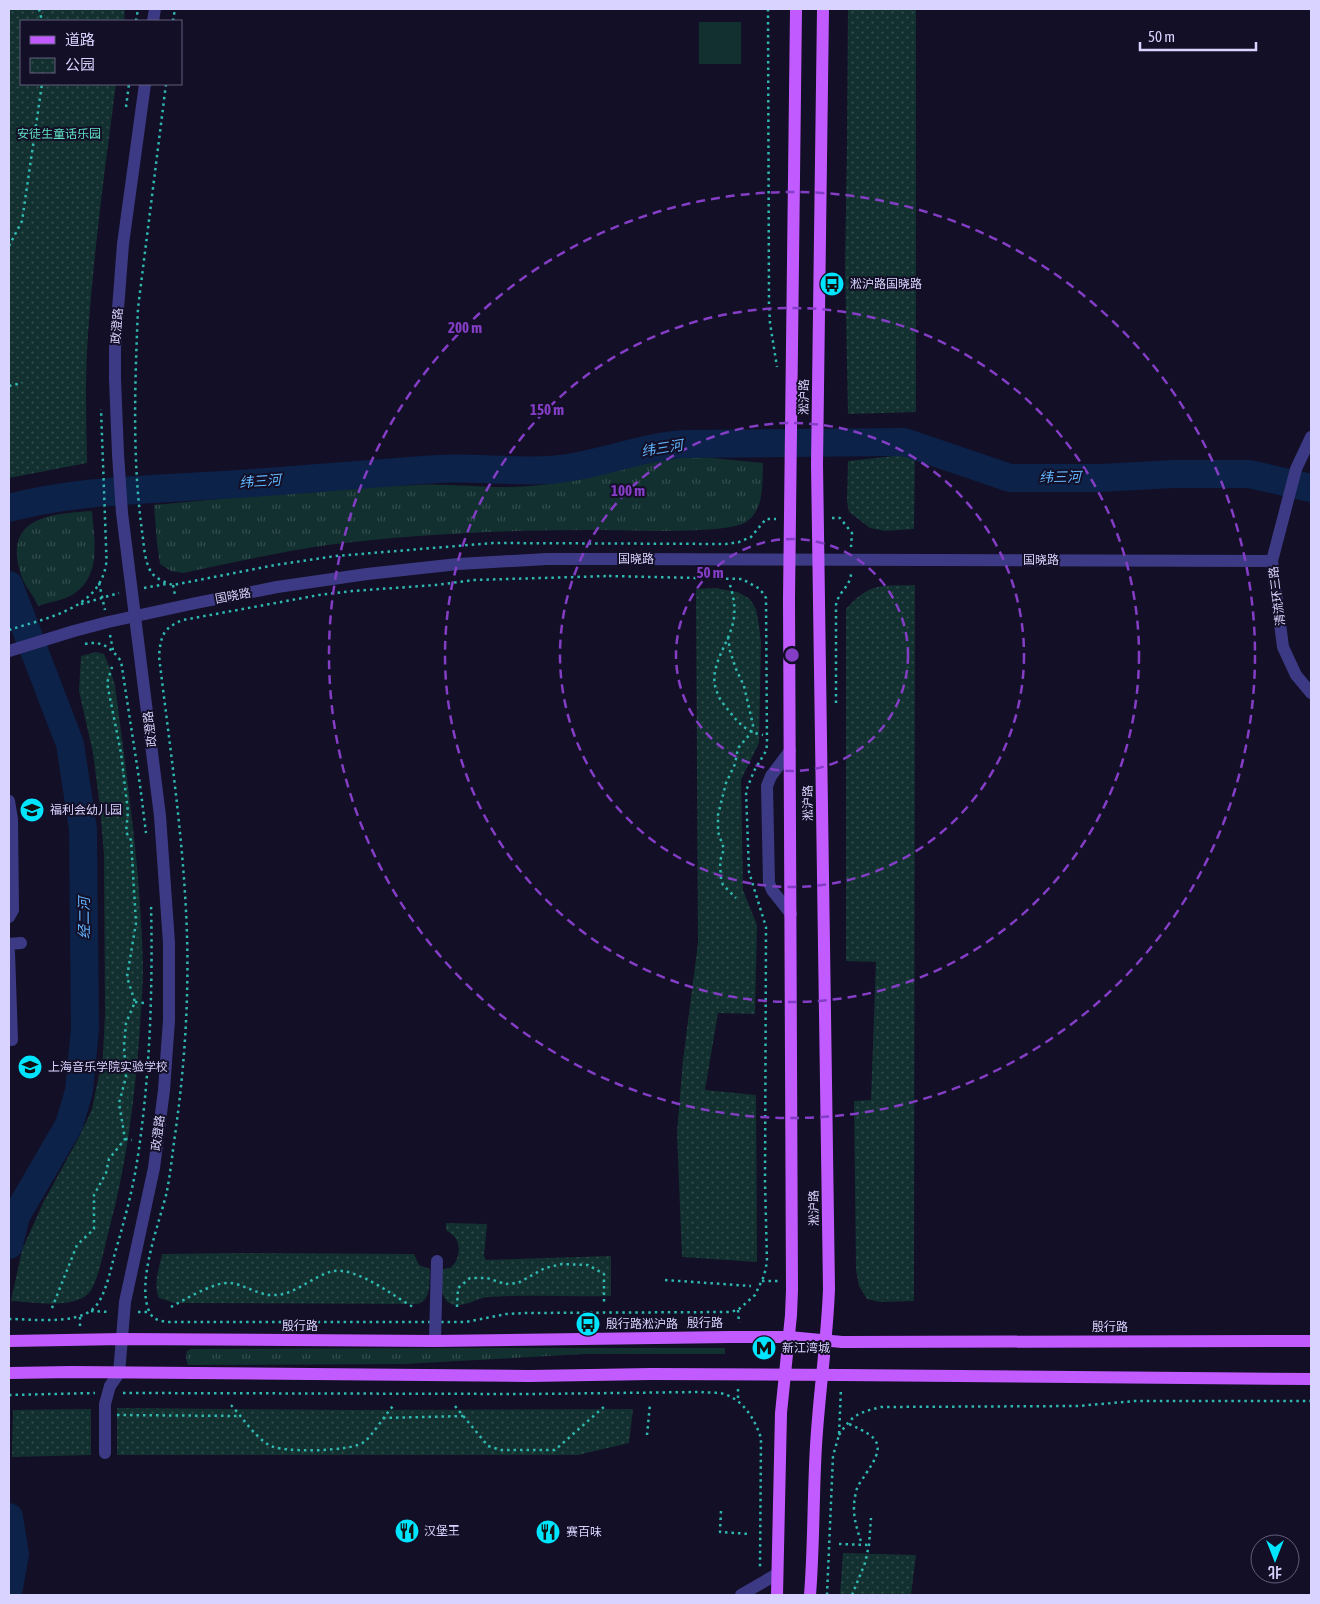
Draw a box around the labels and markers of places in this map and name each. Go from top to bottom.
bus stop icon: 淞沪路国晓路 [819,271,845,297]
place label: 淞沪路国晓路 [850,277,922,291]
centre of rings [783,646,801,664]
school or university icon: 福利会幼儿园 [19,797,45,823]
place label: 福利会幼儿园 [50,803,122,817]
school or university icon: 上海音乐学院实验学校 [17,1054,43,1080]
place label: 上海音乐学院实验学校 [48,1060,168,1074]
bus stop icon: 殷行路淞沪路 [575,1311,601,1337]
place label: 殷行路淞沪路 [606,1317,678,1331]
metro station icon: 新江湾城 [751,1335,777,1361]
place label: 新江湾城 [782,1341,830,1355]
restaurant icon: 汉堡王 [394,1518,420,1544]
restaurant icon: 赛百味 [535,1519,561,1545]
place label: 汉堡王 [424,1524,460,1538]
place label: 赛百味 [566,1525,602,1539]

